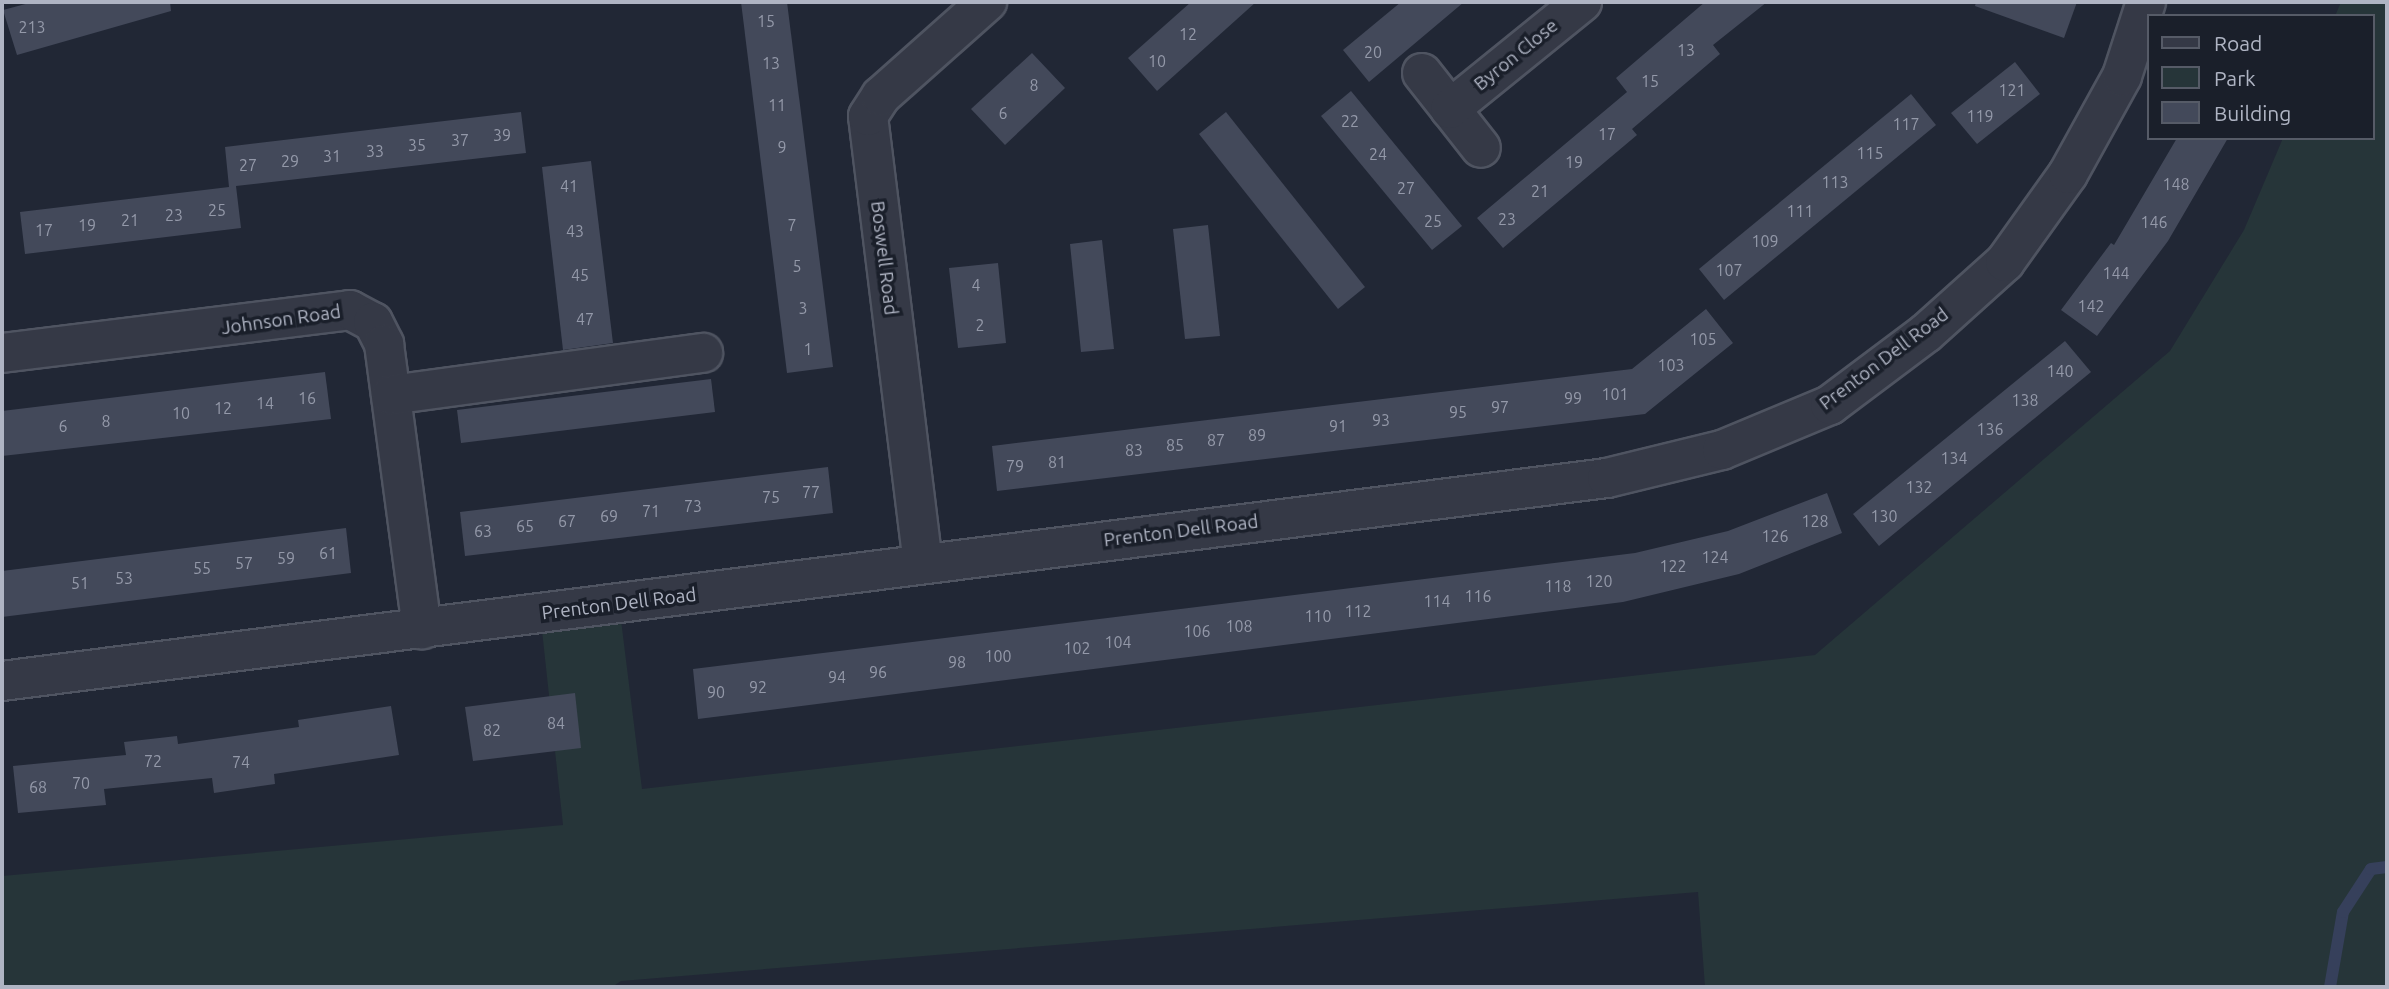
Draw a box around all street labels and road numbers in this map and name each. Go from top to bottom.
street label: Byron Close [1470,14,1562,96]
street label: Boswell Road [866,200,902,316]
street label: Johnson Road [220,300,342,340]
street label: Prenton Dell Road [1815,303,1953,415]
street label: Prenton Dell Road [1102,510,1260,552]
street label: Prenton Dell Road [540,583,698,625]

